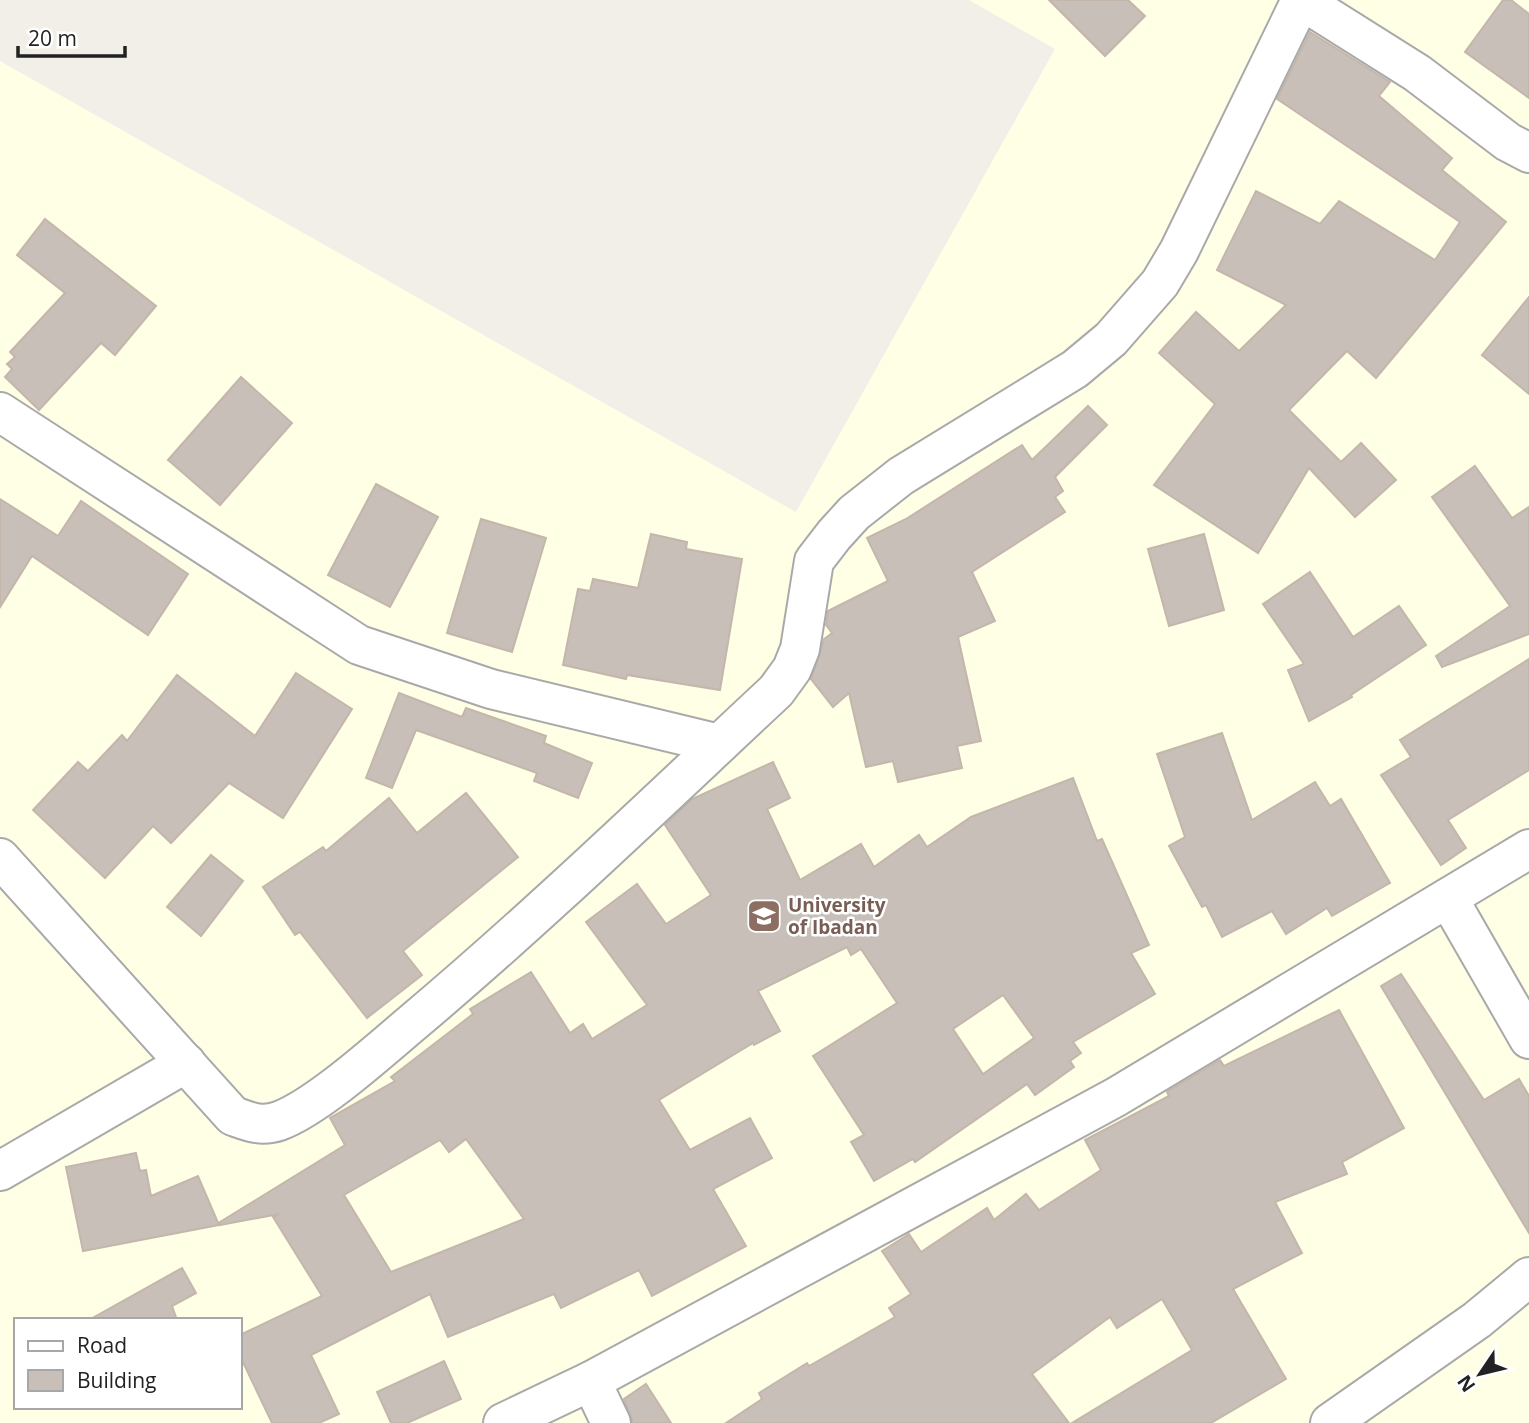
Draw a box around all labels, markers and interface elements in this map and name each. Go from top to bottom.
scale bar [18,14,124,58]
text: 20 m [28,24,77,52]
place label: University of Ibadan [788,892,886,940]
school or university icon: University of Ibadan [745,897,783,935]
legend [14,1318,242,1409]
text: Road [77,1331,127,1359]
north arrow [1445,1339,1515,1409]
text: Building [77,1366,156,1394]
text: N [1451,1370,1481,1398]

